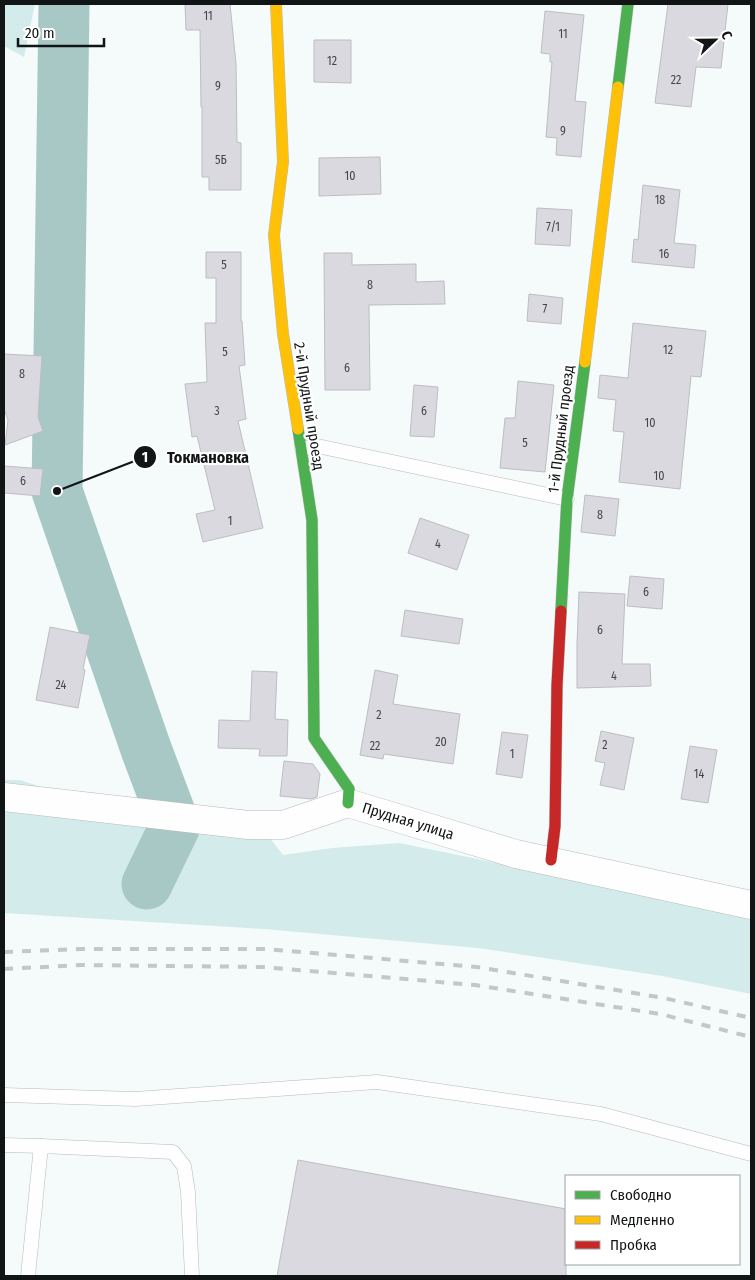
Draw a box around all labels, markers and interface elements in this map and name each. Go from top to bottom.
house number: 11 [203,9,213,23]
scale bar [18,15,104,47]
north arrow [690,15,740,65]
text: 20 m [25,24,55,42]
house number: 11 [558,27,568,41]
text: С [717,29,736,43]
house number: 12 [327,54,337,68]
house number: 22 [671,73,681,87]
house number: 9 [215,79,221,93]
house number: 9 [560,124,566,138]
house number: 5Б [215,153,227,167]
house number: 10 [345,169,355,183]
house number: 18 [655,193,665,207]
house number: 7/1 [546,220,560,234]
house number: 16 [659,247,669,261]
house number: 5 [221,258,227,272]
house number: 8 [367,278,373,292]
house number: 7 [543,302,548,316]
street label: 2-й Прудный проезд [290,341,328,471]
house number: 12 [663,343,673,357]
house number: 5 [222,345,228,359]
house number: 6 [344,361,350,375]
street label: 1-й Прудный проезд [544,364,578,494]
house number: 8 [19,367,25,381]
house number: 3 [214,404,220,418]
house number: 6 [421,404,427,418]
house number: 10 [645,416,655,430]
house number: 5 [522,436,528,450]
callout: Токмановка [132,441,259,472]
text: 1 [142,448,148,466]
text: Токмановка [167,448,249,467]
house number: 10 [654,469,664,483]
house number: 6 [20,474,26,488]
house number: 8 [597,508,603,522]
house number: 1 [228,514,232,528]
house number: 4 [435,537,441,551]
house number: 6 [643,585,649,599]
house number: 6 [597,623,603,637]
house number: 4 [611,669,617,683]
house number: 24 [56,678,67,692]
house number: 2 [376,708,382,722]
house number: 20 [435,735,447,749]
house number: 2 [602,738,608,752]
house number: 22 [370,739,380,753]
house number: 1 [510,747,514,761]
house number: 14 [694,767,704,781]
street label: Прудная улица [360,799,456,843]
legend [565,1175,740,1265]
text: Свободно [610,1186,672,1204]
text: Медленно [610,1211,675,1229]
text: Пробка [610,1236,657,1254]

